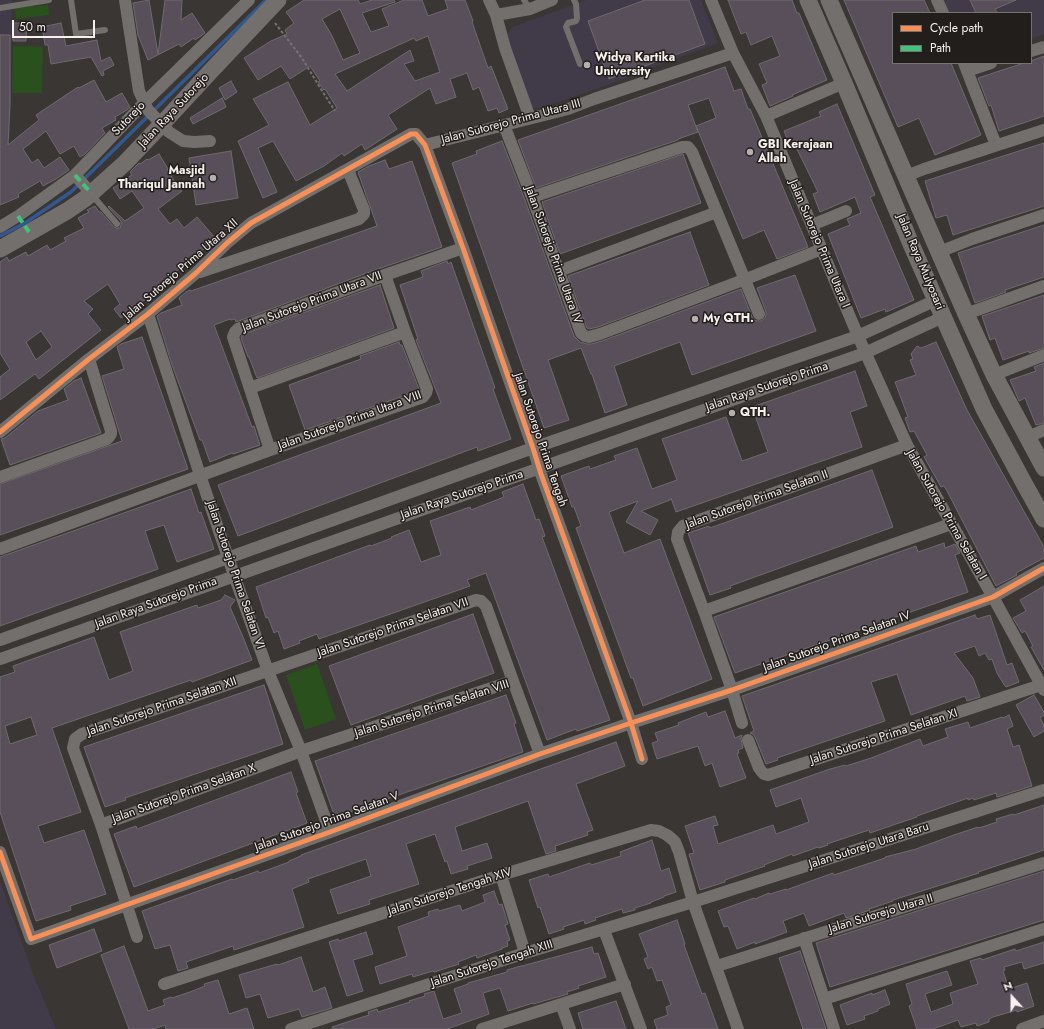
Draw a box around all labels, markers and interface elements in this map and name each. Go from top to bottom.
scale bar [14,12,97,38]
legend [892,12,1032,64]
text: 50 m [19,18,46,36]
text: Cycle path [930,19,983,37]
text: Path [930,39,951,57]
place label: Widya Kartika University [595,51,675,79]
marker: Widya Kartika University [582,60,592,70]
street label: Jalan Raya Sutorejo [136,71,212,151]
street label: Jalan Sutorejo Prima Utara III [440,96,582,148]
street label: Sutorejo [109,99,149,139]
place label: GBI Kerajaan Allah [758,138,833,166]
marker: GBI Kerajaan Allah [745,147,755,157]
place label: Masjid Thariqul Jannah [118,164,205,192]
marker: Masjid Thariqul Jannah [208,173,218,183]
street label: Jalan Sutorejo Prima Utara I [785,178,853,310]
street label: Jalan Sutorejo Prima Utara IV [521,184,585,326]
street label: Jalan Raya Mulyosari [893,212,947,312]
street label: Jalan Sutorejo Prima Utara XII [121,216,241,324]
street label: Jalan Sutorejo Prima Utara VII [240,269,384,335]
place label: My QTH. [703,312,754,326]
marker: My QTH. [690,314,700,324]
street label: Jalan Raya Sutorejo Prima [704,359,830,415]
street label: Jalan Sutorejo Prima Tengah [510,371,570,509]
street label: Jalan Sutorejo Prima Utara VIII [276,388,424,454]
place label: QTH. [740,406,770,420]
marker: QTH. [727,408,737,418]
street label: Jalan Sutorejo Prima Selatan I [903,447,989,583]
street label: Jalan Raya Sutorejo Prima [399,467,525,523]
street label: Jalan Sutorejo Prima Selatan II [684,467,830,533]
street label: Jalan Sutorejo Prima Selatan VI [203,499,267,651]
street label: Jalan Raya Sutorejo Prima [93,574,219,632]
street label: Jalan Sutorejo Prima Selatan VII [316,595,470,661]
street label: Jalan Sutorejo Prima Selatan IV [761,609,913,675]
street label: Jalan Sutorejo Prima Selatan XII [85,675,239,739]
street label: Jalan Sutorejo Prima Selatan VIII [353,677,511,741]
street label: Jalan Sutorejo Prima Selatan XI [808,706,960,768]
street label: Jalan Sutorejo Prima Selatan X [110,761,258,827]
street label: Jalan Sutorejo Prima Selatan V [253,789,401,855]
street label: Jalan Sutorejo Utara Baru [807,820,931,872]
street label: Jalan Sutorejo Tengah XIV [386,865,514,919]
street label: Jalan Sutorejo Utara II [827,891,935,937]
street label: Jalan Sutorejo Tengah XIII [429,937,555,991]
north arrow [992,977,1032,1017]
text: N [1001,977,1015,995]

